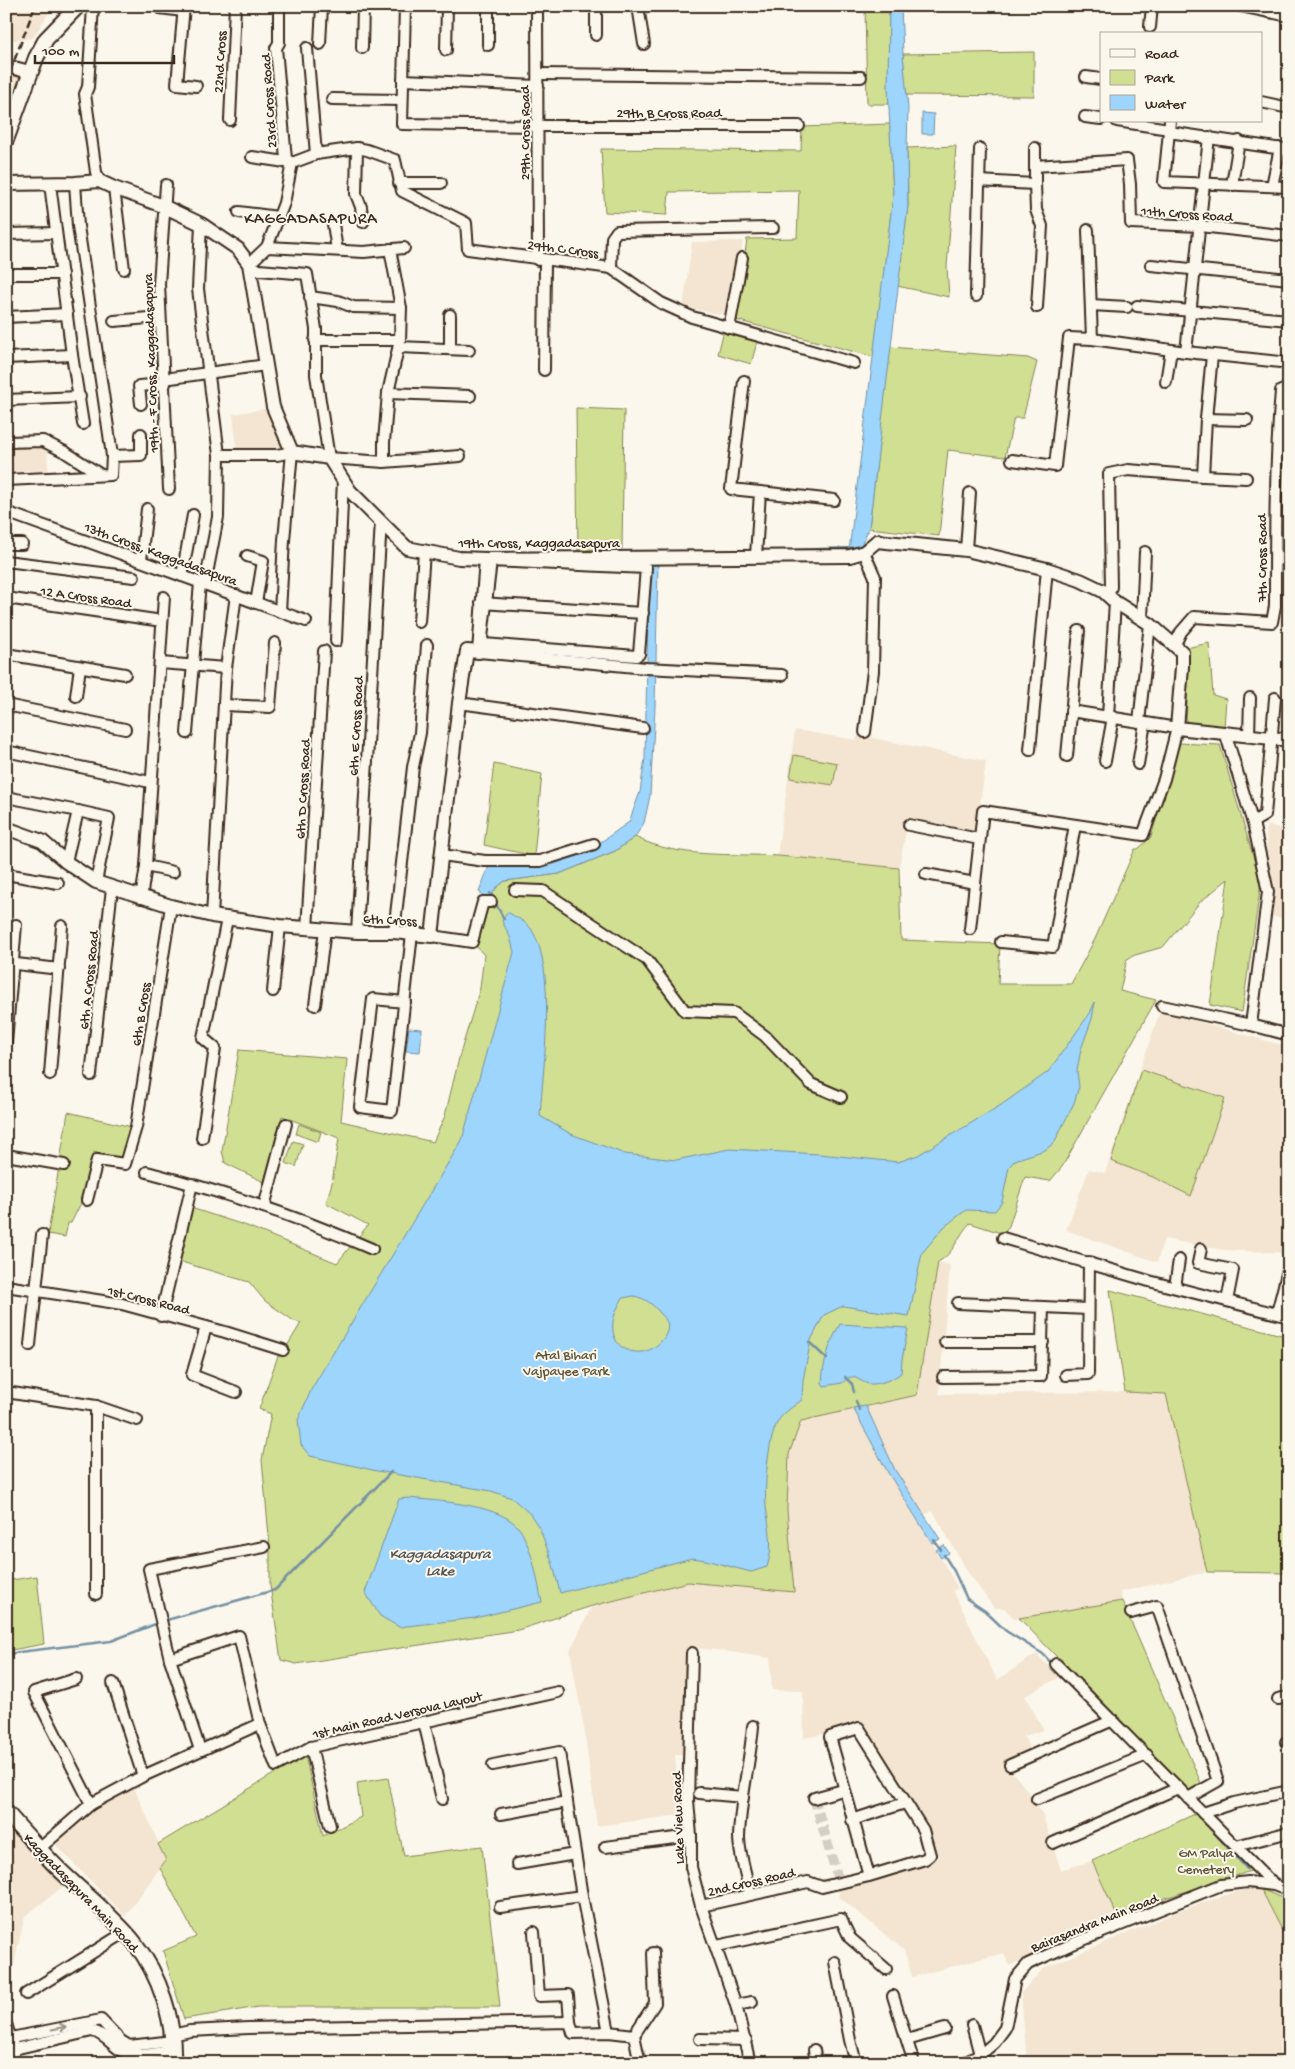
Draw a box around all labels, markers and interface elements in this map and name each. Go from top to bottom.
street label: 22nd Cross [211,30,232,94]
scale bar [35,32,174,64]
legend [1100,32,1262,122]
text: 100 m [41,43,80,61]
text: Road [1145,46,1179,64]
street label: 23rd Cross Road [259,51,282,149]
text: Park [1144,70,1175,88]
street label: 29th Cross Road [518,84,535,180]
text: Water [1145,96,1187,114]
street label: 29th B Cross Road [617,106,723,123]
street label: 11th Cross Road [1139,204,1235,227]
district label: KAGGADASAPURA [244,211,378,230]
street label: 29th C Cross [526,238,600,263]
street label: 19th - F Cross, Kaggadasapura [141,272,164,454]
street label: 7th Cross Road [1255,512,1272,603]
street label: 13th Cross, Kaggadasapura [80,519,240,591]
street label: 19th Cross, Kaggadasapura [457,536,621,553]
street label: 12 A Cross Road [38,584,134,614]
street label: 6th E Cross Road [346,674,369,776]
street label: 6th D Cross Road [293,737,316,840]
street label: 6th Cross [363,912,418,931]
street label: 6th A Cross Road [77,928,104,1030]
street label: 6th B Cross [129,981,156,1047]
street label: 1st Cross Road [105,1283,193,1320]
park label: Atal Bihari Vajpayee Park [522,1348,611,1381]
water label: Kaggadasapura Lake [389,1546,492,1581]
street label: 1st Main Road Versova Layout [310,1688,485,1744]
street label: Lake View Road [669,1770,690,1864]
street label: Kaggadasapura Main Road [19,1831,143,1958]
park label: GM Palya Cemetery [1178,1846,1235,1879]
street label: 2nd Cross Road [706,1865,799,1902]
street label: Bairasandra Main Road [1028,1890,1163,1958]
one-way arrow [50,2022,66,2032]

